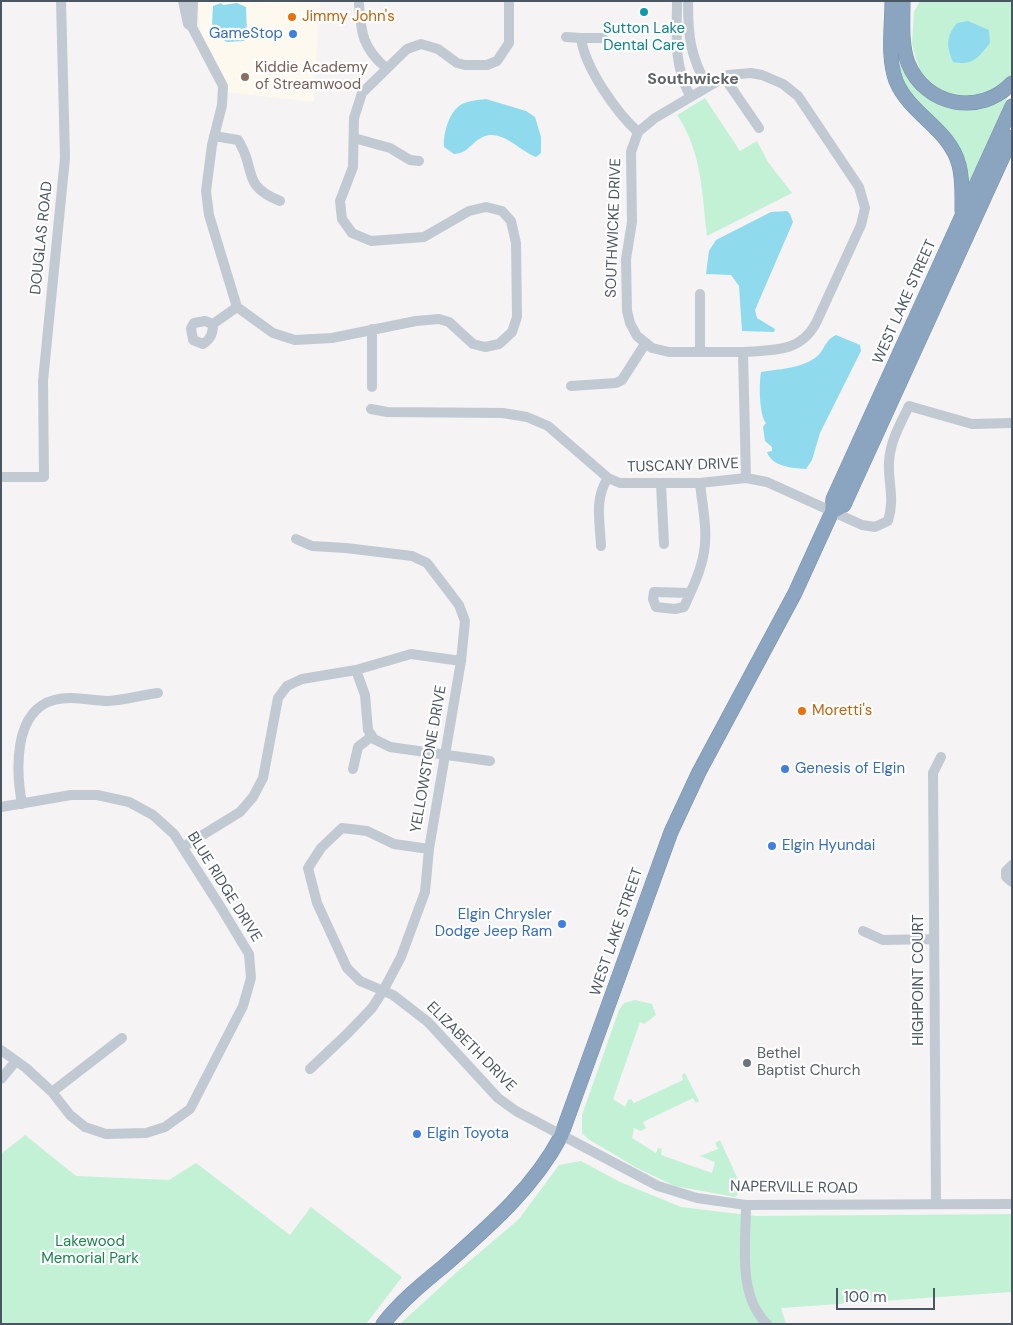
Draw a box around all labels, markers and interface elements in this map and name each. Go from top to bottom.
marker: Sutton Lake Dental Care [638,6,650,18]
place label: Jimmy John's [302,8,395,26]
marker: Jimmy John's [286,11,298,23]
place label: Sutton Lake Dental Care [603,20,685,55]
place label: GameStop [209,25,283,43]
marker: GameStop [287,28,299,40]
place label: Kiddie Academy of Streamwood [255,59,368,94]
district label: Southwicke [647,70,739,90]
marker: Kiddie Academy of Streamwood [239,71,251,83]
street label: SOUTHWICKE DRIVE [603,158,625,298]
street label: DOUGLAS ROAD [27,181,57,295]
street label: WEST LAKE STREET [870,237,940,367]
street label: TUSCANY DRIVE [627,455,739,477]
street label: YELLOWSTONE DRIVE [407,684,451,834]
place label: Moretti's [812,702,872,720]
marker: Moretti's [796,705,808,717]
place label: Genesis of Elgin [795,760,905,778]
marker: Genesis of Elgin [779,763,791,775]
street label: BLUE RIDGE DRIVE [183,829,265,945]
place label: Elgin Hyundai [782,837,875,855]
marker: Elgin Hyundai [766,840,778,852]
street label: WEST LAKE STREET [587,866,647,998]
place label: Elgin Chrysler Dodge Jeep Ram [435,906,552,941]
street label: HIGHPOINT COURT [910,914,928,1046]
marker: Elgin Chrysler Dodge Jeep Ram [556,918,568,930]
street label: ELIZABETH DRIVE [422,998,520,1096]
place label: Bethel Baptist Church [757,1045,860,1080]
marker: Bethel Baptist Church [741,1057,753,1069]
place label: Elgin Toyota [427,1125,509,1143]
marker: Elgin Toyota [411,1128,423,1140]
street label: NAPERVILLE ROAD [730,1178,858,1198]
park label: Lakewood Memorial Park [41,1233,139,1268]
scale bar [838,1278,937,1310]
text: 100 m [844,1287,887,1307]

